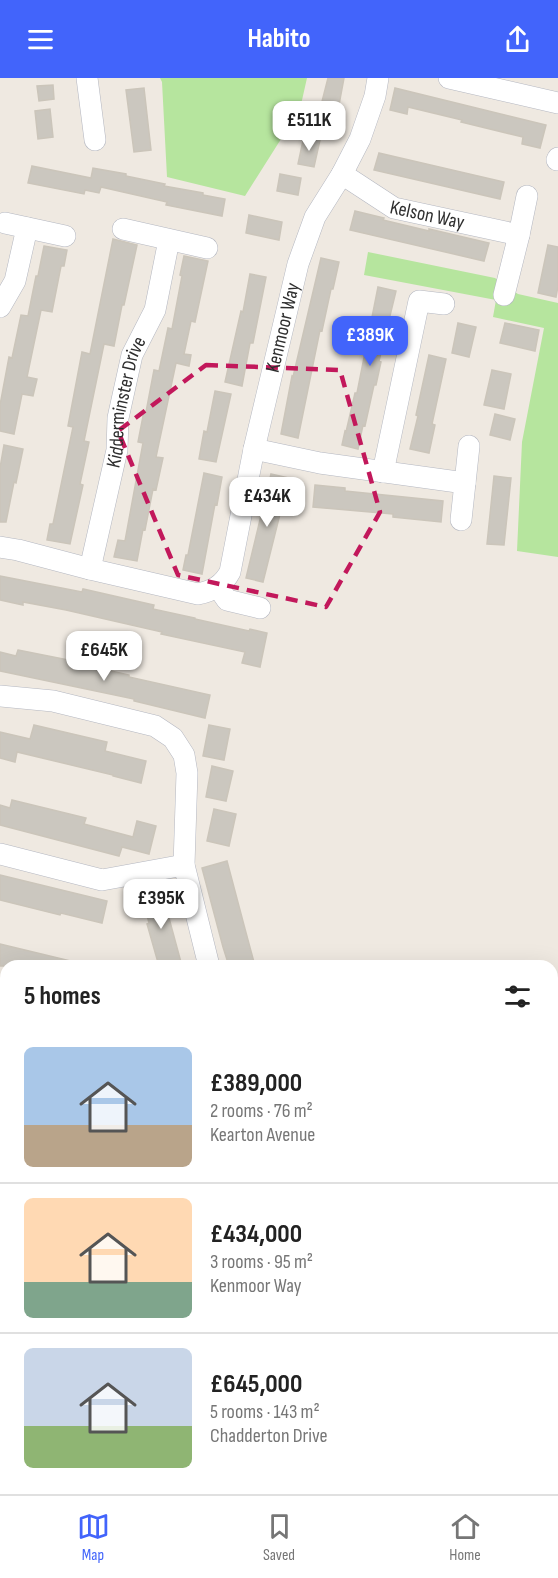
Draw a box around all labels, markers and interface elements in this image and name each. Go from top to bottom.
icon: menu [24,23,57,56]
text: Habito [247,23,311,55]
icon: share [501,23,534,56]
pin: £511K [267,101,351,152]
text: £511K [287,108,331,132]
street label: Kelson Way [388,195,467,235]
street label: Kenmoor Way [261,280,305,375]
pin: £389K [328,316,412,367]
text: £389K [346,323,394,347]
street label: Kidderminster Drive [101,332,151,470]
pin: £434K [225,477,309,528]
text: £434K [243,484,291,508]
pin: £645K [62,631,146,682]
text: £645K [80,638,128,662]
pin: £395K [119,879,203,930]
text: £395K [137,886,185,910]
icon: filters [501,980,534,1013]
text: 5 homes [24,981,101,1012]
text: £389,000 [210,1068,302,1099]
icon: home [72,1071,144,1143]
text: 2 rooms · 76 m² [210,1099,313,1123]
text: Kearton Avenue [210,1123,315,1147]
text: £434,000 [210,1219,302,1250]
icon: home [72,1222,144,1294]
text: 3 rooms · 95 m² [210,1250,313,1274]
text: Kenmoor Way [210,1274,301,1298]
text: £645,000 [210,1369,302,1400]
icon: home [72,1372,144,1444]
text: 5 rooms · 143 m² [210,1400,320,1424]
text: Chadderton Drive [210,1424,328,1448]
tab: Map [77,1510,110,1565]
tab: Saved [263,1510,296,1565]
tab: Home [449,1510,482,1565]

